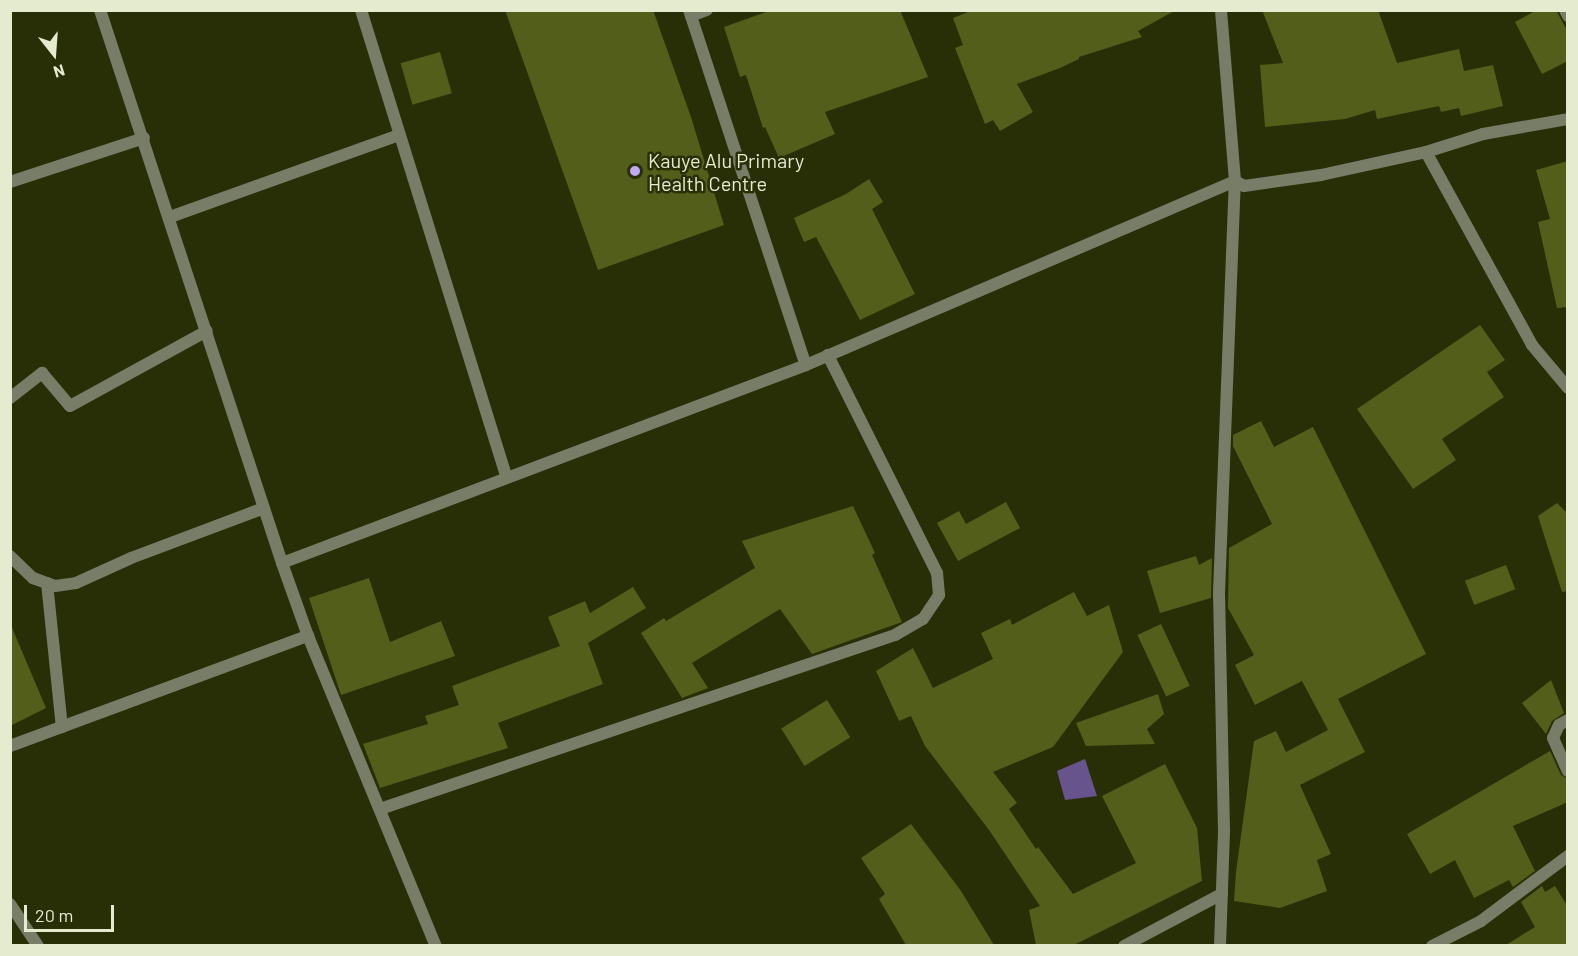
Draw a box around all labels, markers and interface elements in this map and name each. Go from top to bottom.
north arrow [24,24,84,84]
text: N [52,61,67,82]
place label: Kauye Alu Primary Health Centre [648,148,804,195]
marker: Kauye Alu Primary Health Centre [626,162,644,180]
scale bar [27,893,117,931]
text: 20 m [35,904,73,926]

